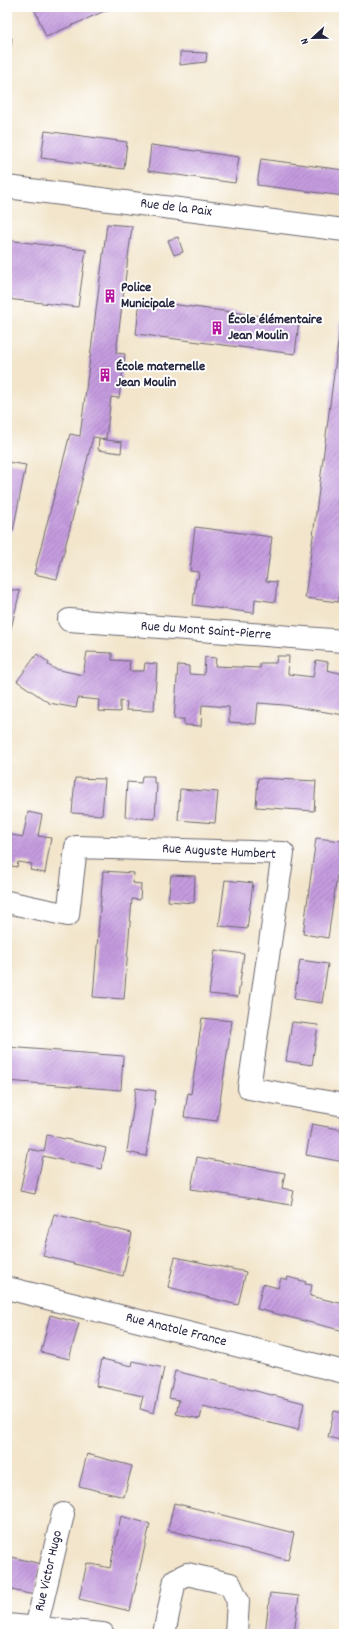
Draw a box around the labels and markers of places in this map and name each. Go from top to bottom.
place label: Police Municipale [121,278,175,314]
building icon: Police Municipale [102,288,118,304]
place label: École élémentaire Jean Moulin [228,310,322,346]
building icon: École élémentaire Jean Moulin [209,320,225,336]
place label: École maternelle Jean Moulin [116,357,205,393]
building icon: École maternelle Jean Moulin [97,367,113,383]

